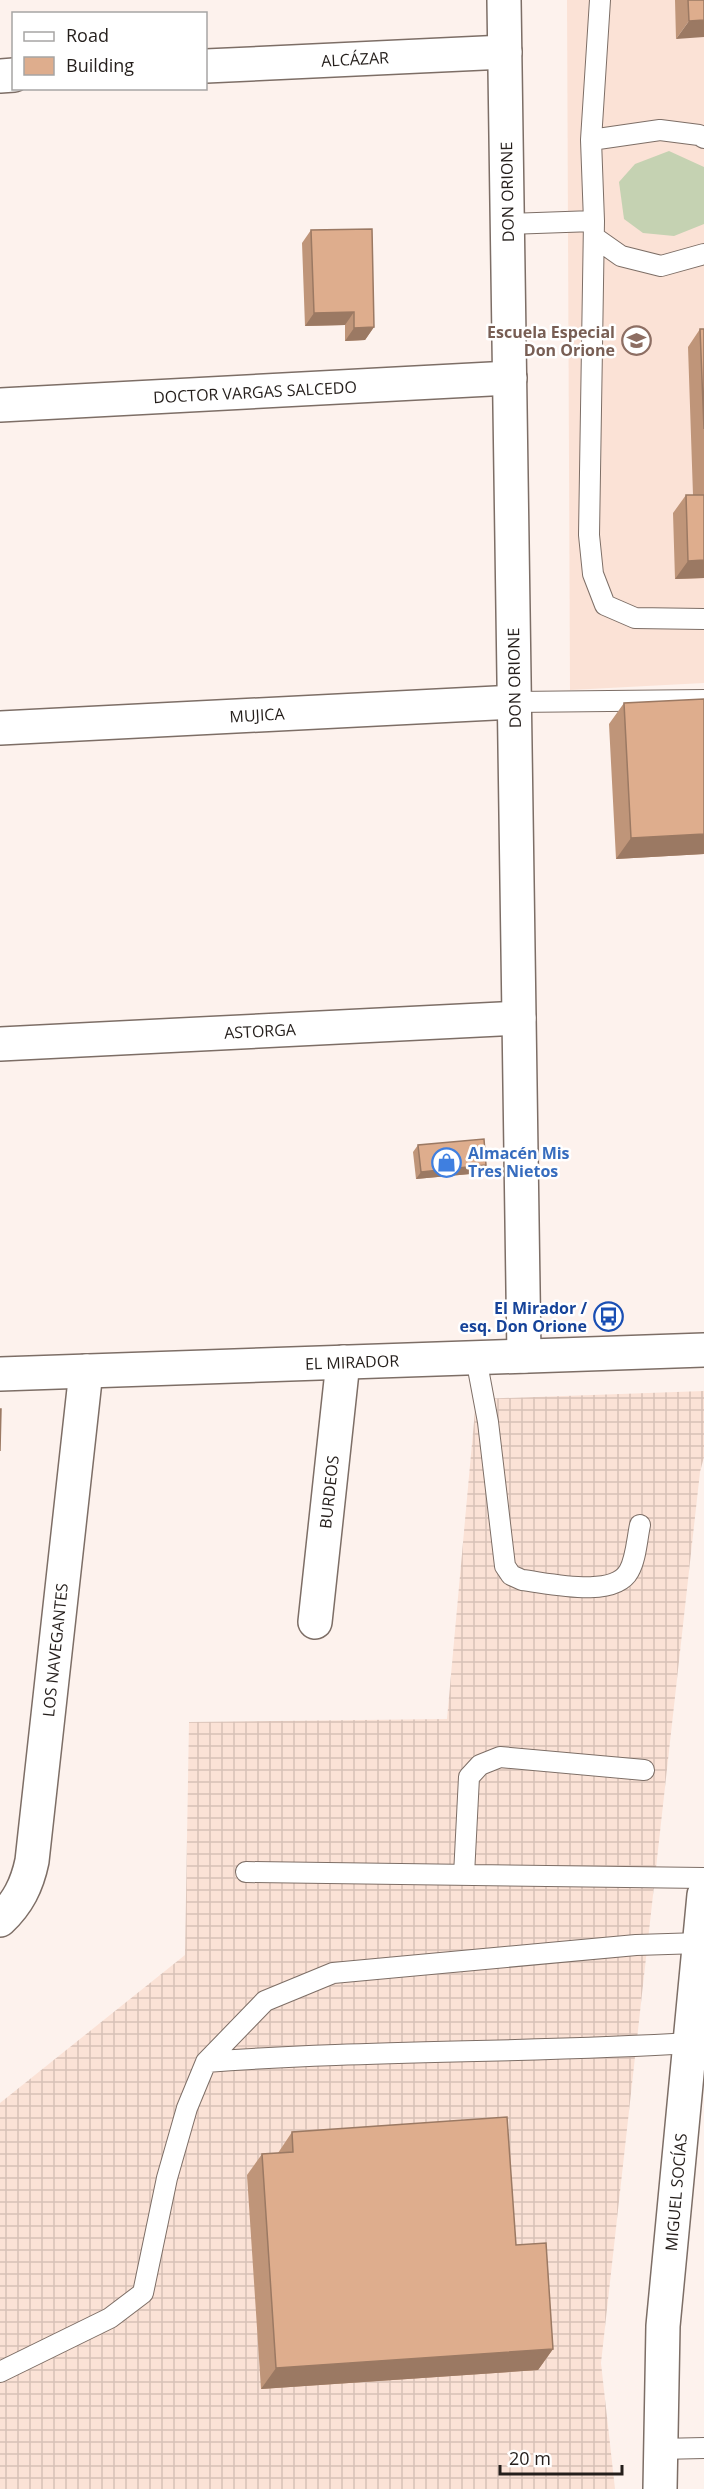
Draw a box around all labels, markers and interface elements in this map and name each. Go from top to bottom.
legend [12,12,207,90]
text: Road [66,23,109,47]
street label: ALCÁZAR [321,46,390,72]
text: Building [66,53,134,77]
street label: DON ORIONE [495,142,519,242]
place label: Escuela Especial Don Orione [487,321,615,361]
school or university icon: Escuela Especial Don Orione [620,325,652,357]
street label: DOCTOR VARGAS SALCEDO [153,376,357,408]
street label: DON ORIONE [502,628,526,728]
street label: MUJICA [229,703,286,727]
street label: ASTORGA [224,1018,297,1044]
place label: Almacén Mis Tres Nietos [468,1142,570,1182]
shop icon: Almacén Mis Tres Nietos [431,1146,463,1178]
place label: El Mirador / esq. Don Orione [460,1297,587,1337]
bus stop icon: El Mirador / esq. Don Orione [592,1301,624,1333]
street label: EL MIRADOR [305,1349,400,1375]
street label: BURDEOS [314,1454,344,1530]
street label: LOS NAVEGANTES [37,1582,73,1718]
street label: MIGUEL SOCÍAS [660,2132,692,2252]
scale bar [500,2438,622,2476]
text: 20 m [509,2446,551,2470]

